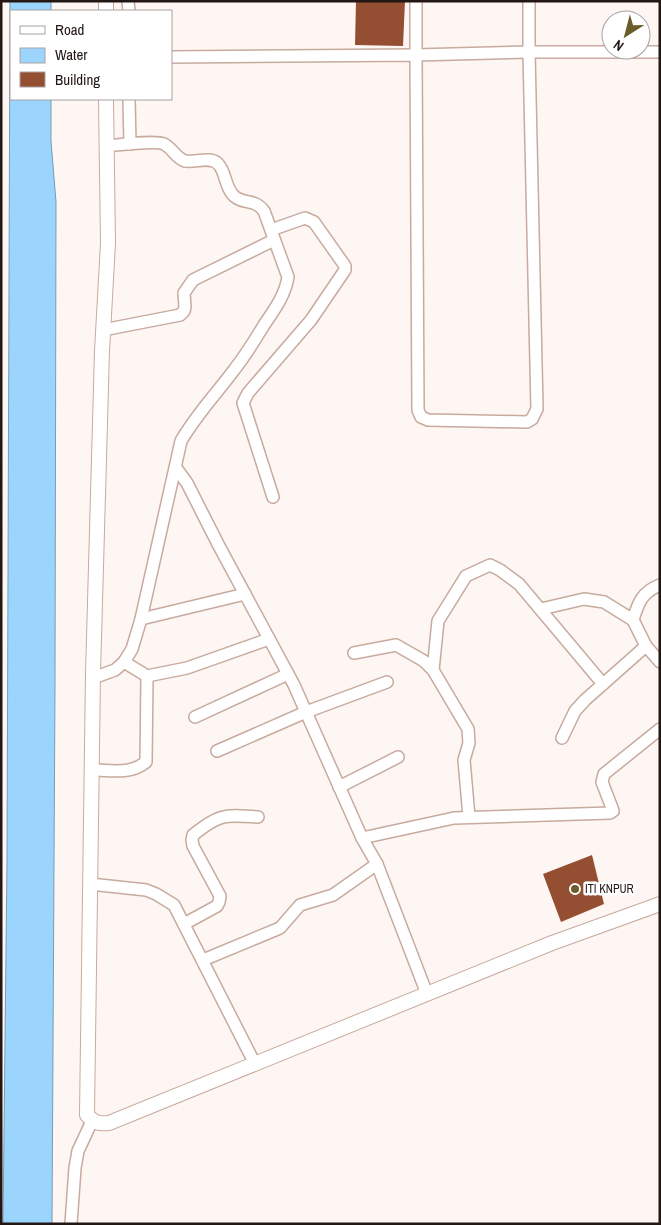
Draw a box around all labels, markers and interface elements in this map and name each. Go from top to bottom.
legend [10,10,172,100]
north arrow [601,10,651,60]
text: Road [55,19,84,40]
text: N [610,36,627,55]
text: Water [55,44,87,65]
text: Building [55,69,100,90]
place label: ITI KNPUR [585,881,634,897]
marker: ITI KNPUR [569,883,581,895]

